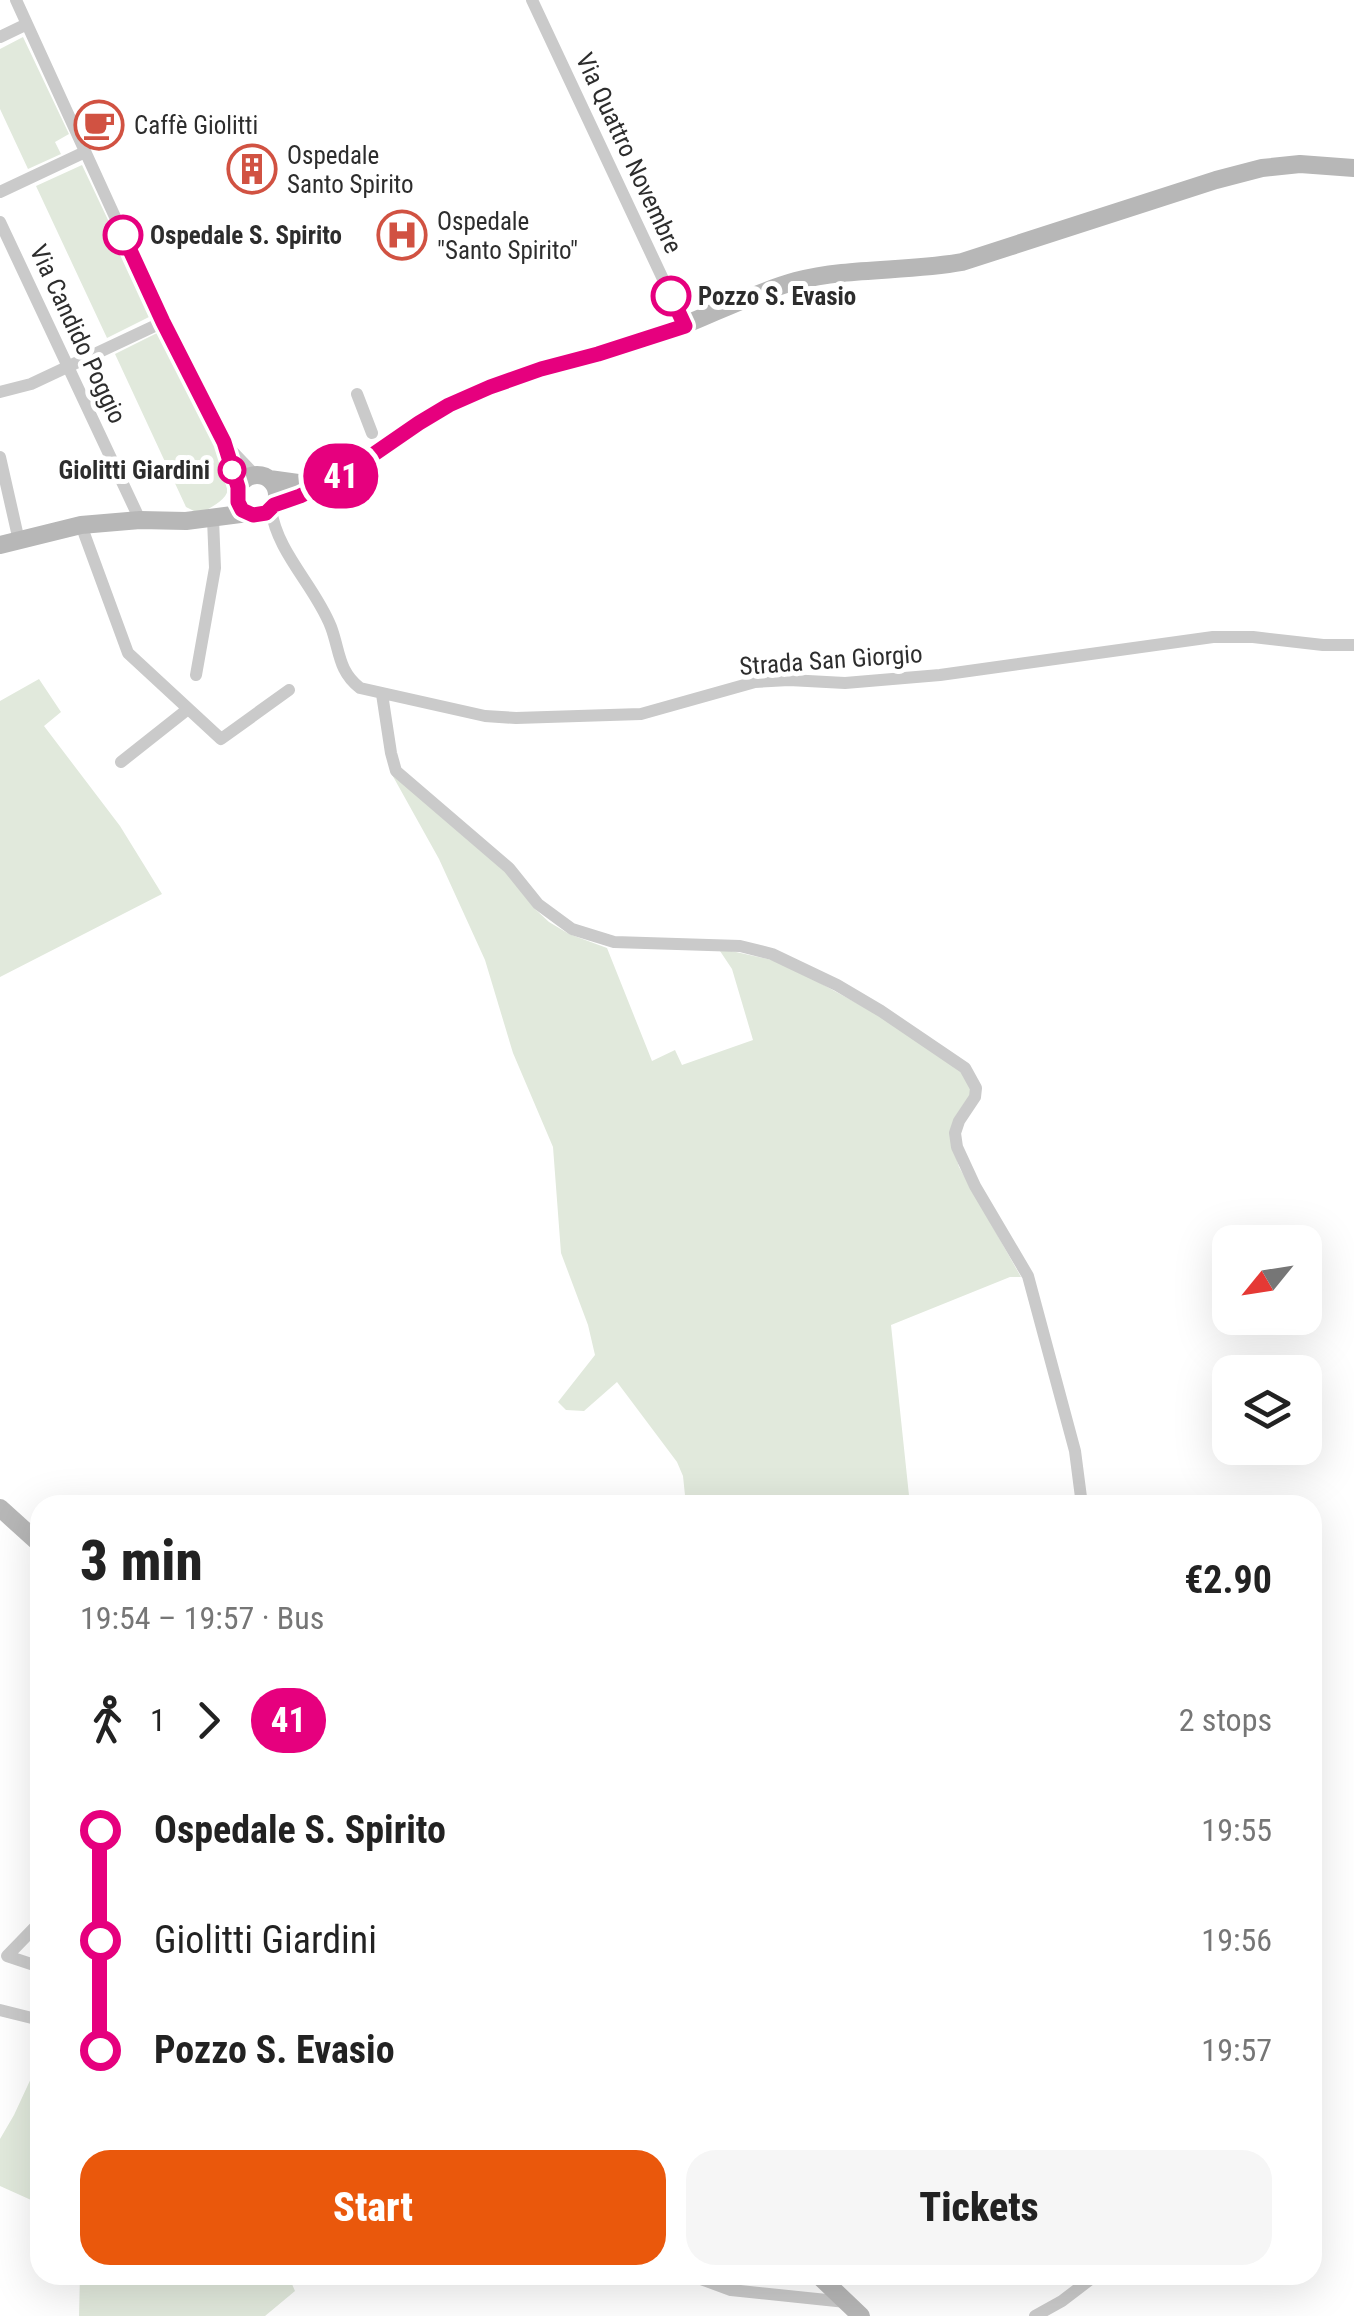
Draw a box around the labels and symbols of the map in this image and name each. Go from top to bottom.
street label: Via Quattro Novembre [570,48,688,258]
cafe icon: Caffè Giolitti [73,99,125,151]
place label: Caffè Giolitti [134,111,258,140]
place label: Ospedale Santo Spirito [287,141,414,199]
building icon: Ospedale Santo Spirito [226,143,278,195]
place label: Ospedale "Santo Spirito" [437,207,578,265]
hospital icon: Ospedale "Santo Spirito" [376,209,428,261]
marker: Ospedale S. Spirito [104,216,142,254]
place label: Ospedale S. Spirito [150,221,342,250]
street label: Via Candido Poggio [24,240,132,428]
marker: Pozzo S. Evasio [652,277,690,315]
place label: Pozzo S. Evasio [698,282,856,311]
line badge: 41 [296,444,386,508]
place label: Giolitti Giardini [59,456,210,485]
marker: Giolitti Giardini [219,457,245,483]
street label: Strada San Giorgio [738,639,924,681]
north arrow [1212,1225,1322,1335]

